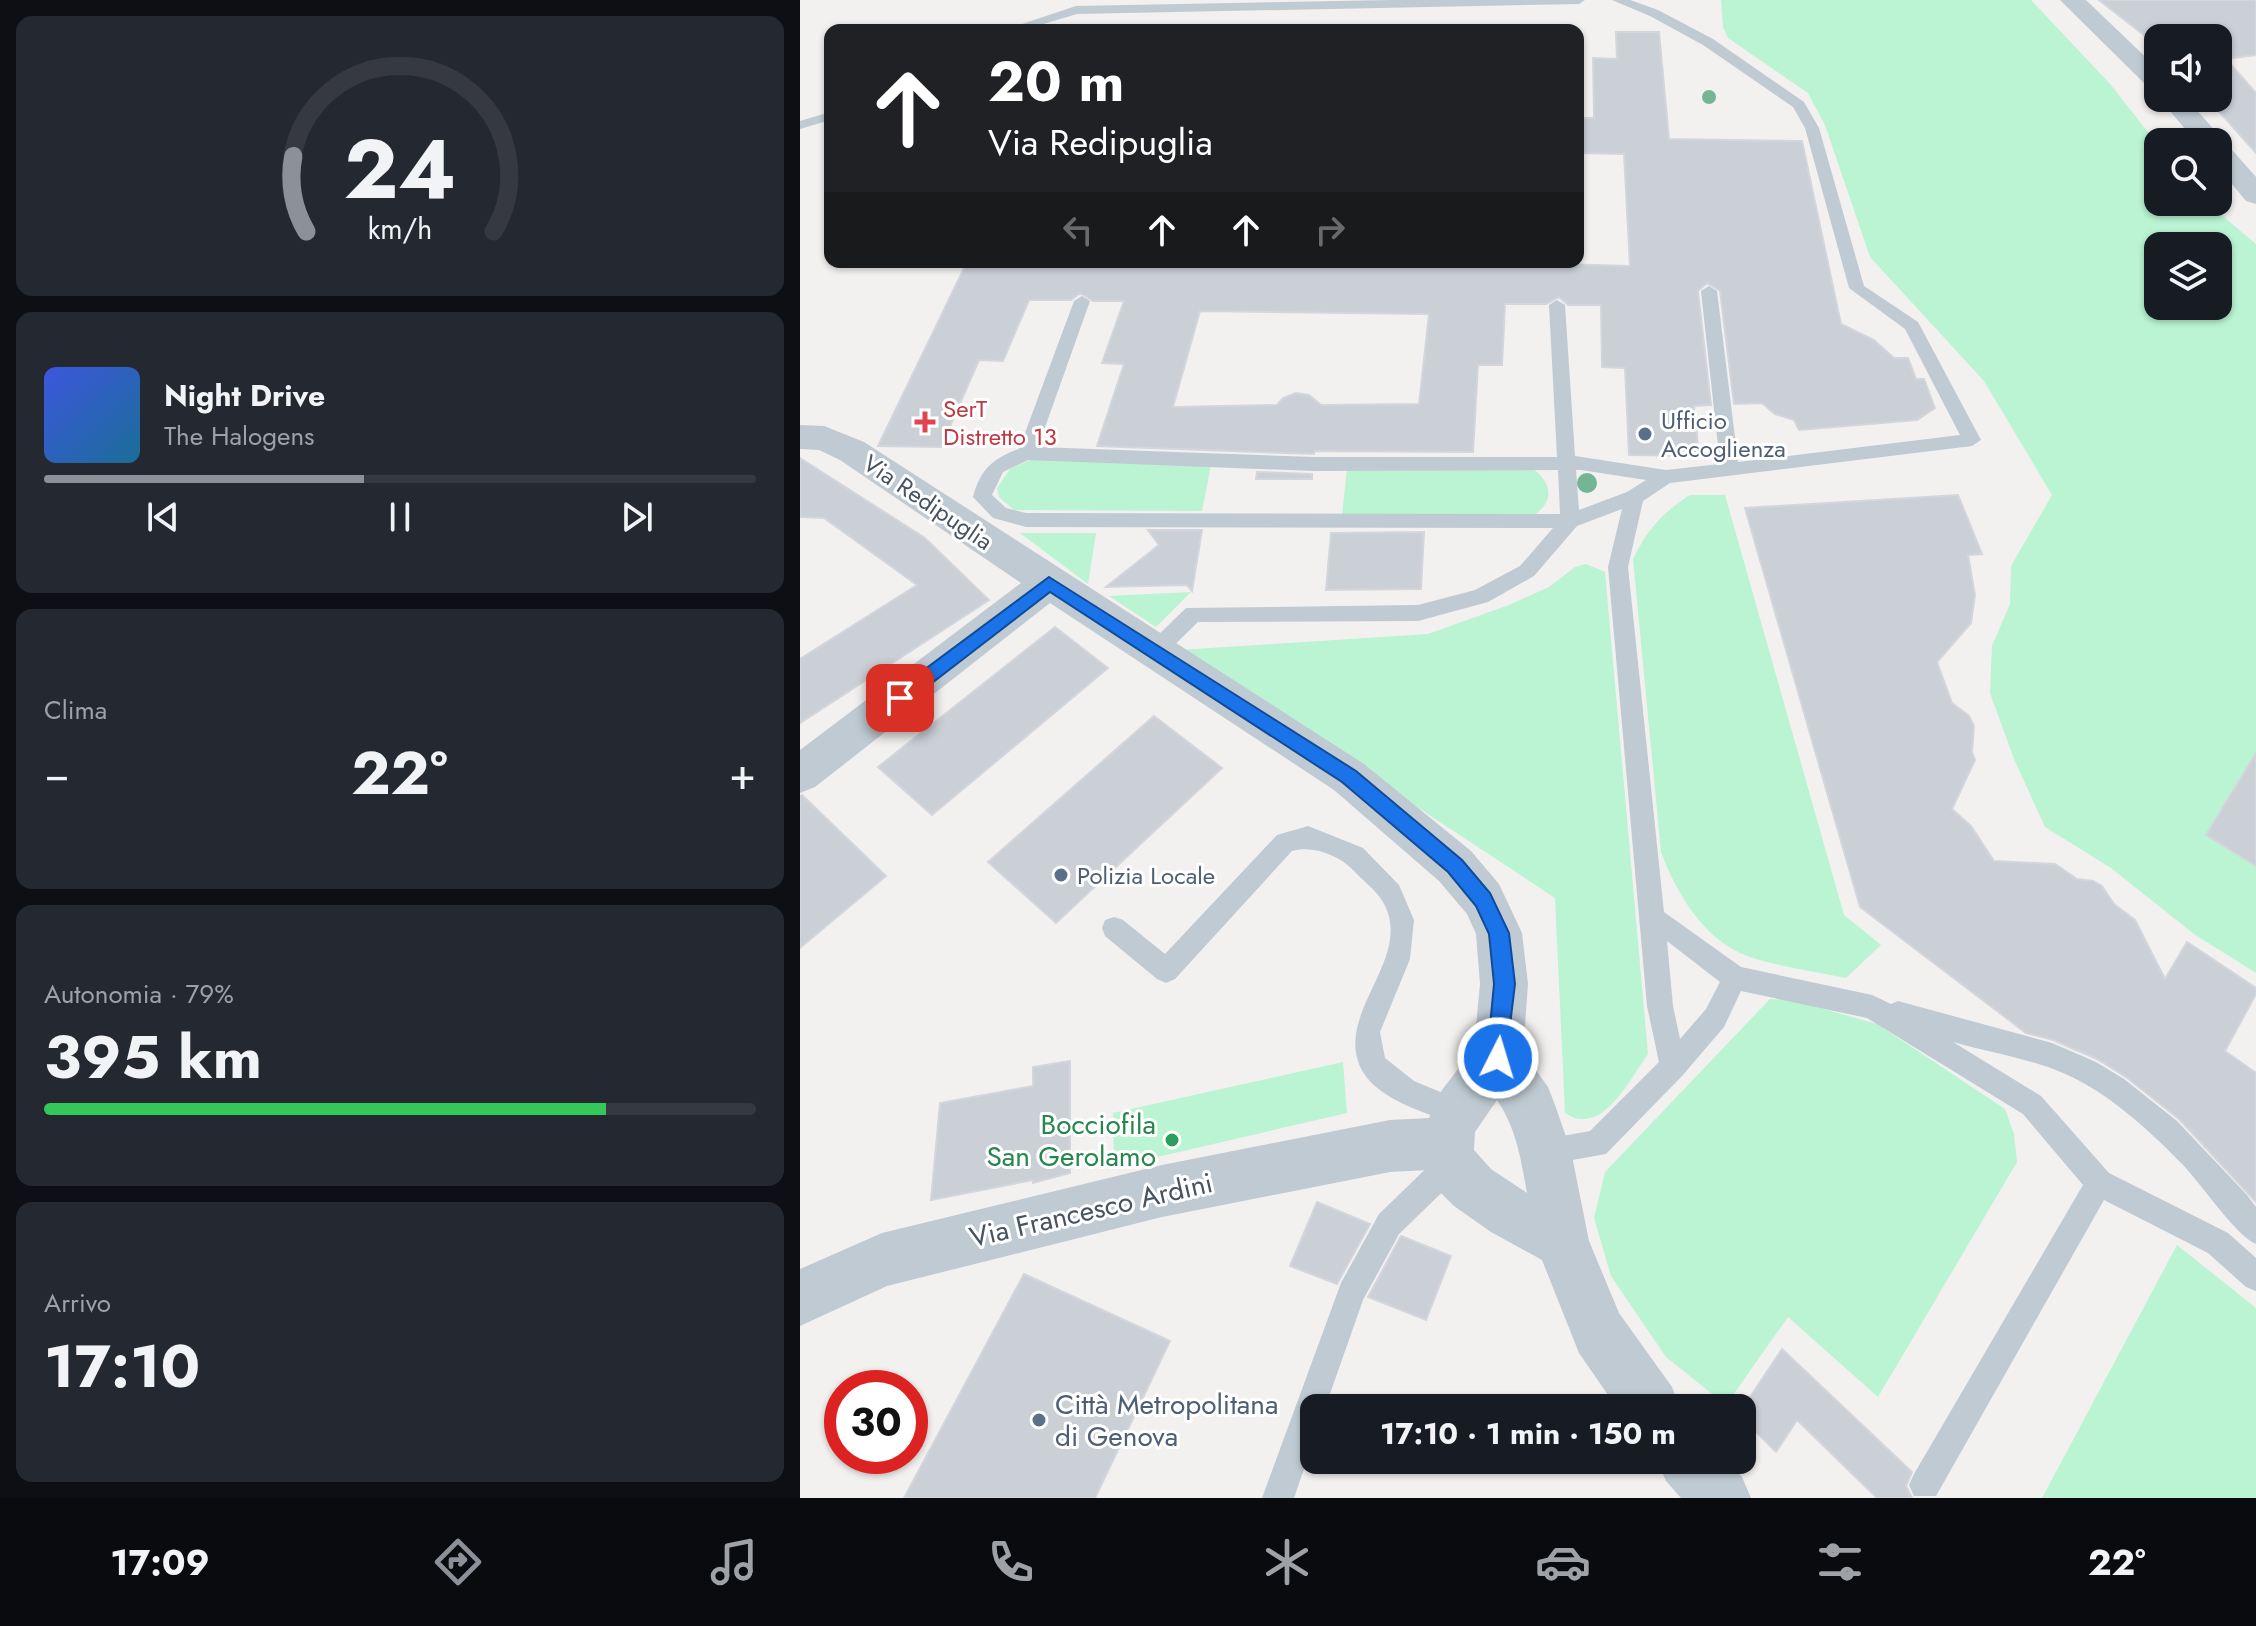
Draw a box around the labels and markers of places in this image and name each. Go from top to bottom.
place label: SerT Distretto 13 [943,391,1057,454]
place label: Ufficio Accoglienza [1661,403,1786,466]
marker: SerT Distretto 13 [914,411,936,433]
marker: Ufficio Accoglienza [1636,425,1654,443]
pin [866,664,934,732]
place label: Polizia Locale [1077,858,1215,893]
marker: Polizia Locale [1052,866,1070,884]
place label: Bocciofila San Gerolamo [986,1104,1156,1177]
marker: Bocciofila San Gerolamo [1163,1131,1181,1149]
place label: Città Metropolitana di Genova [1055,1384,1279,1457]
marker: Città Metropolitana di Genova [1030,1411,1048,1429]

